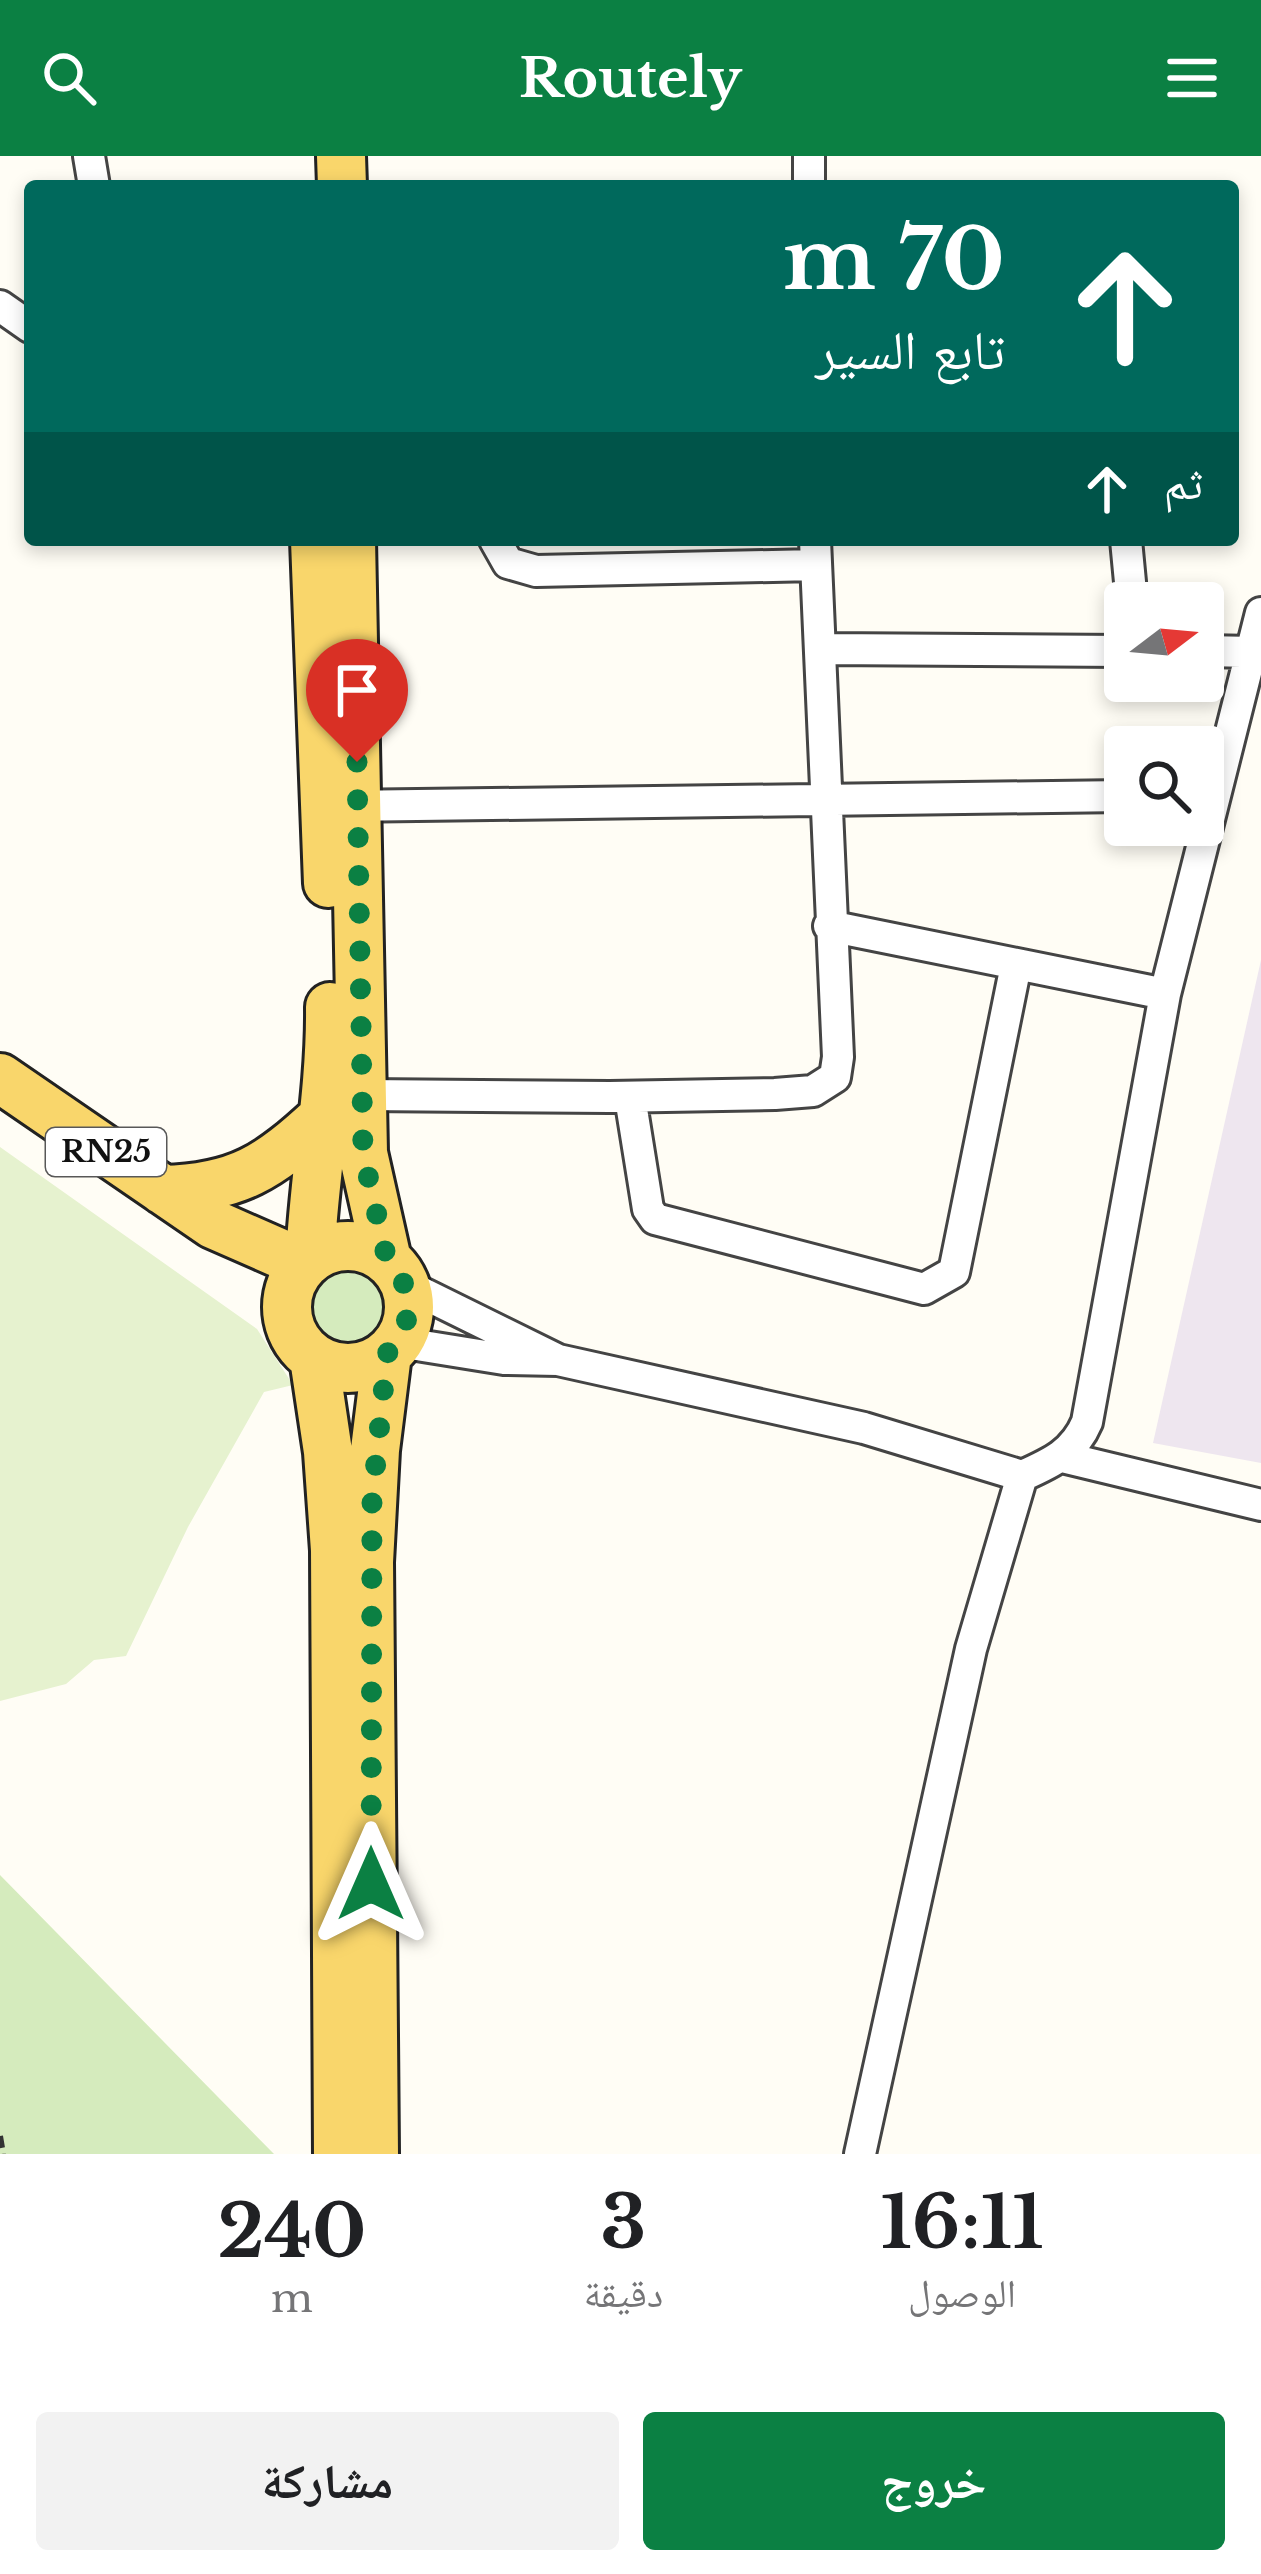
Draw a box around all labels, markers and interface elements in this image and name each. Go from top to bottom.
icon: search [36,45,102,111]
text: Routely [519,45,742,112]
icon: menu [1159,45,1225,111]
text: 70 m [783,208,1005,312]
icon: ahead [1047,228,1203,384]
text: تابع السير [815,317,1005,384]
text: ثم [1164,455,1203,511]
icon: ahead [1074,456,1140,522]
north arrow [1104,582,1224,702]
map controls [1104,582,1224,846]
pin [306,639,408,762]
icon: arrive [324,657,390,723]
button: search [1104,726,1224,846]
road number: RN25 [46,1128,166,1176]
position arrow [308,1821,434,1947]
text: 3 [601,2178,646,2267]
text: 16:11 [880,2178,1044,2267]
text: 240 [217,2187,366,2276]
text: دقيقة [584,2269,663,2318]
text: الوصول [908,2269,1016,2318]
text: m [271,2274,313,2323]
button: مشاركة [36,2412,619,2550]
button: خروج [643,2412,1225,2550]

